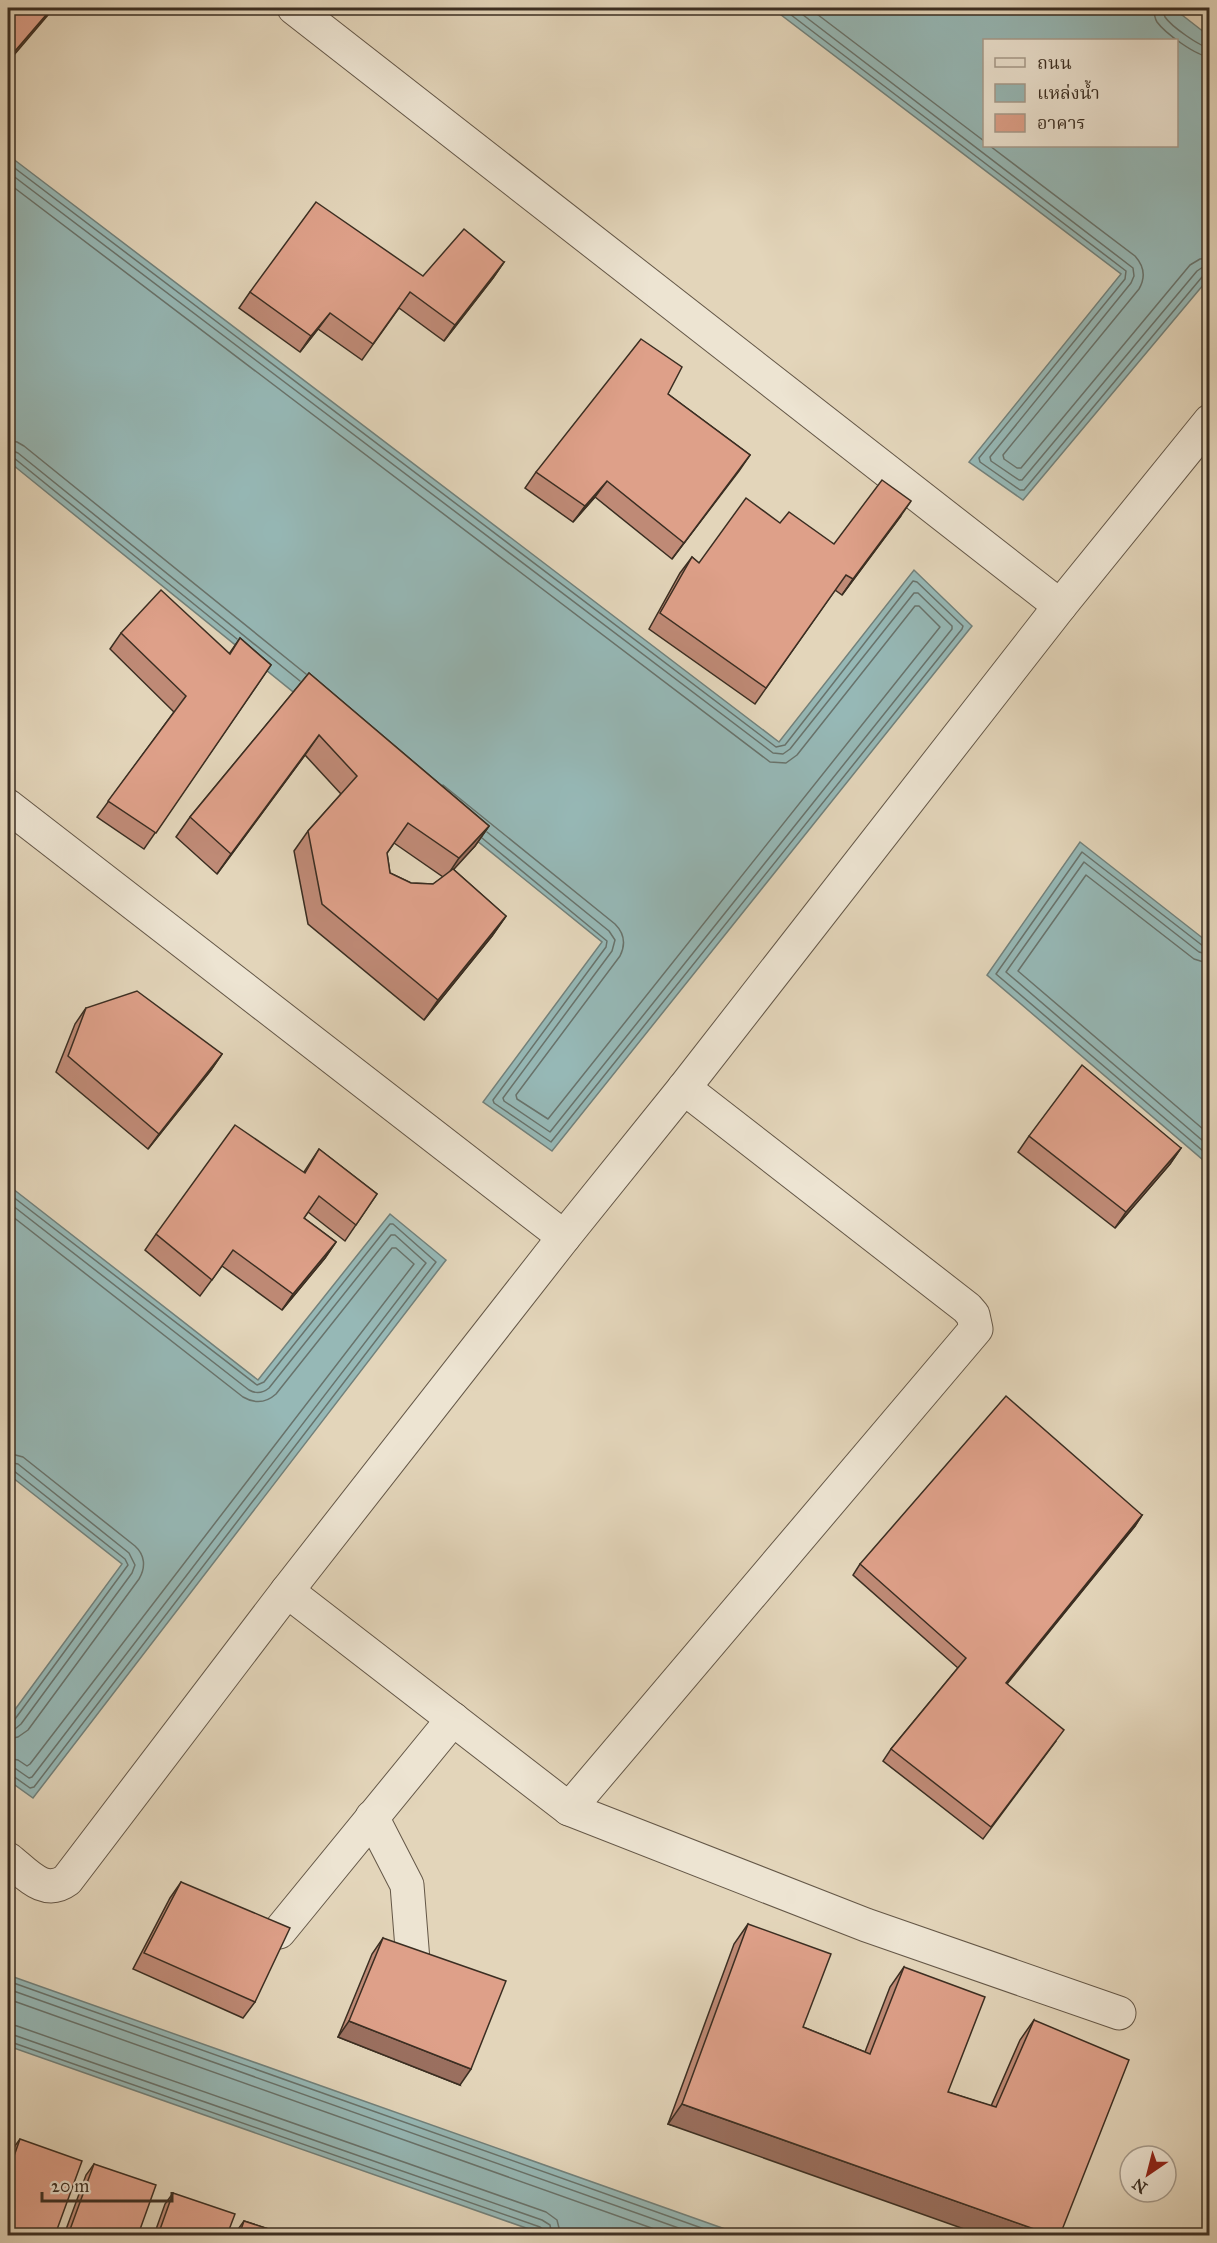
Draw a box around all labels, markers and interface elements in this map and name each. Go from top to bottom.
legend [983,39,1178,147]
text: ถนน [1037,52,1072,74]
text: แหล่งน้ำ [1037,79,1100,104]
text: อาคาร [1037,112,1086,134]
north arrow [1118,2144,1178,2204]
scale bar [42,2165,172,2203]
text: N [1128,2174,1151,2198]
text: 20 m [51,2175,89,2197]

